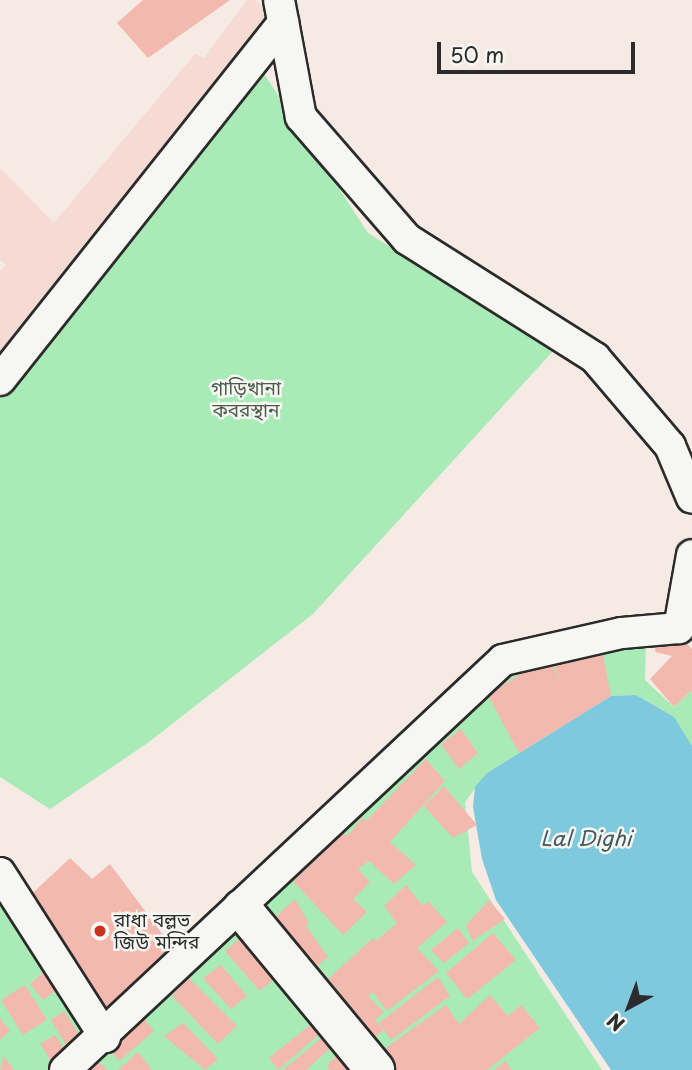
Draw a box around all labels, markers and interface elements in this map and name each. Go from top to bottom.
scale bar [440,28,638,72]
text: 50 m [450,38,504,70]
park label: গাড়িখানা কবরস্থান [211,377,281,421]
water label: Lal Dighi [540,824,632,850]
place label: রাধা বল্লভ জিউ মন্দির [114,909,199,953]
marker: রাধা বল্লভ জিউ মন্দির [92,923,108,939]
north arrow [594,972,664,1042]
text: N [600,1007,630,1038]

